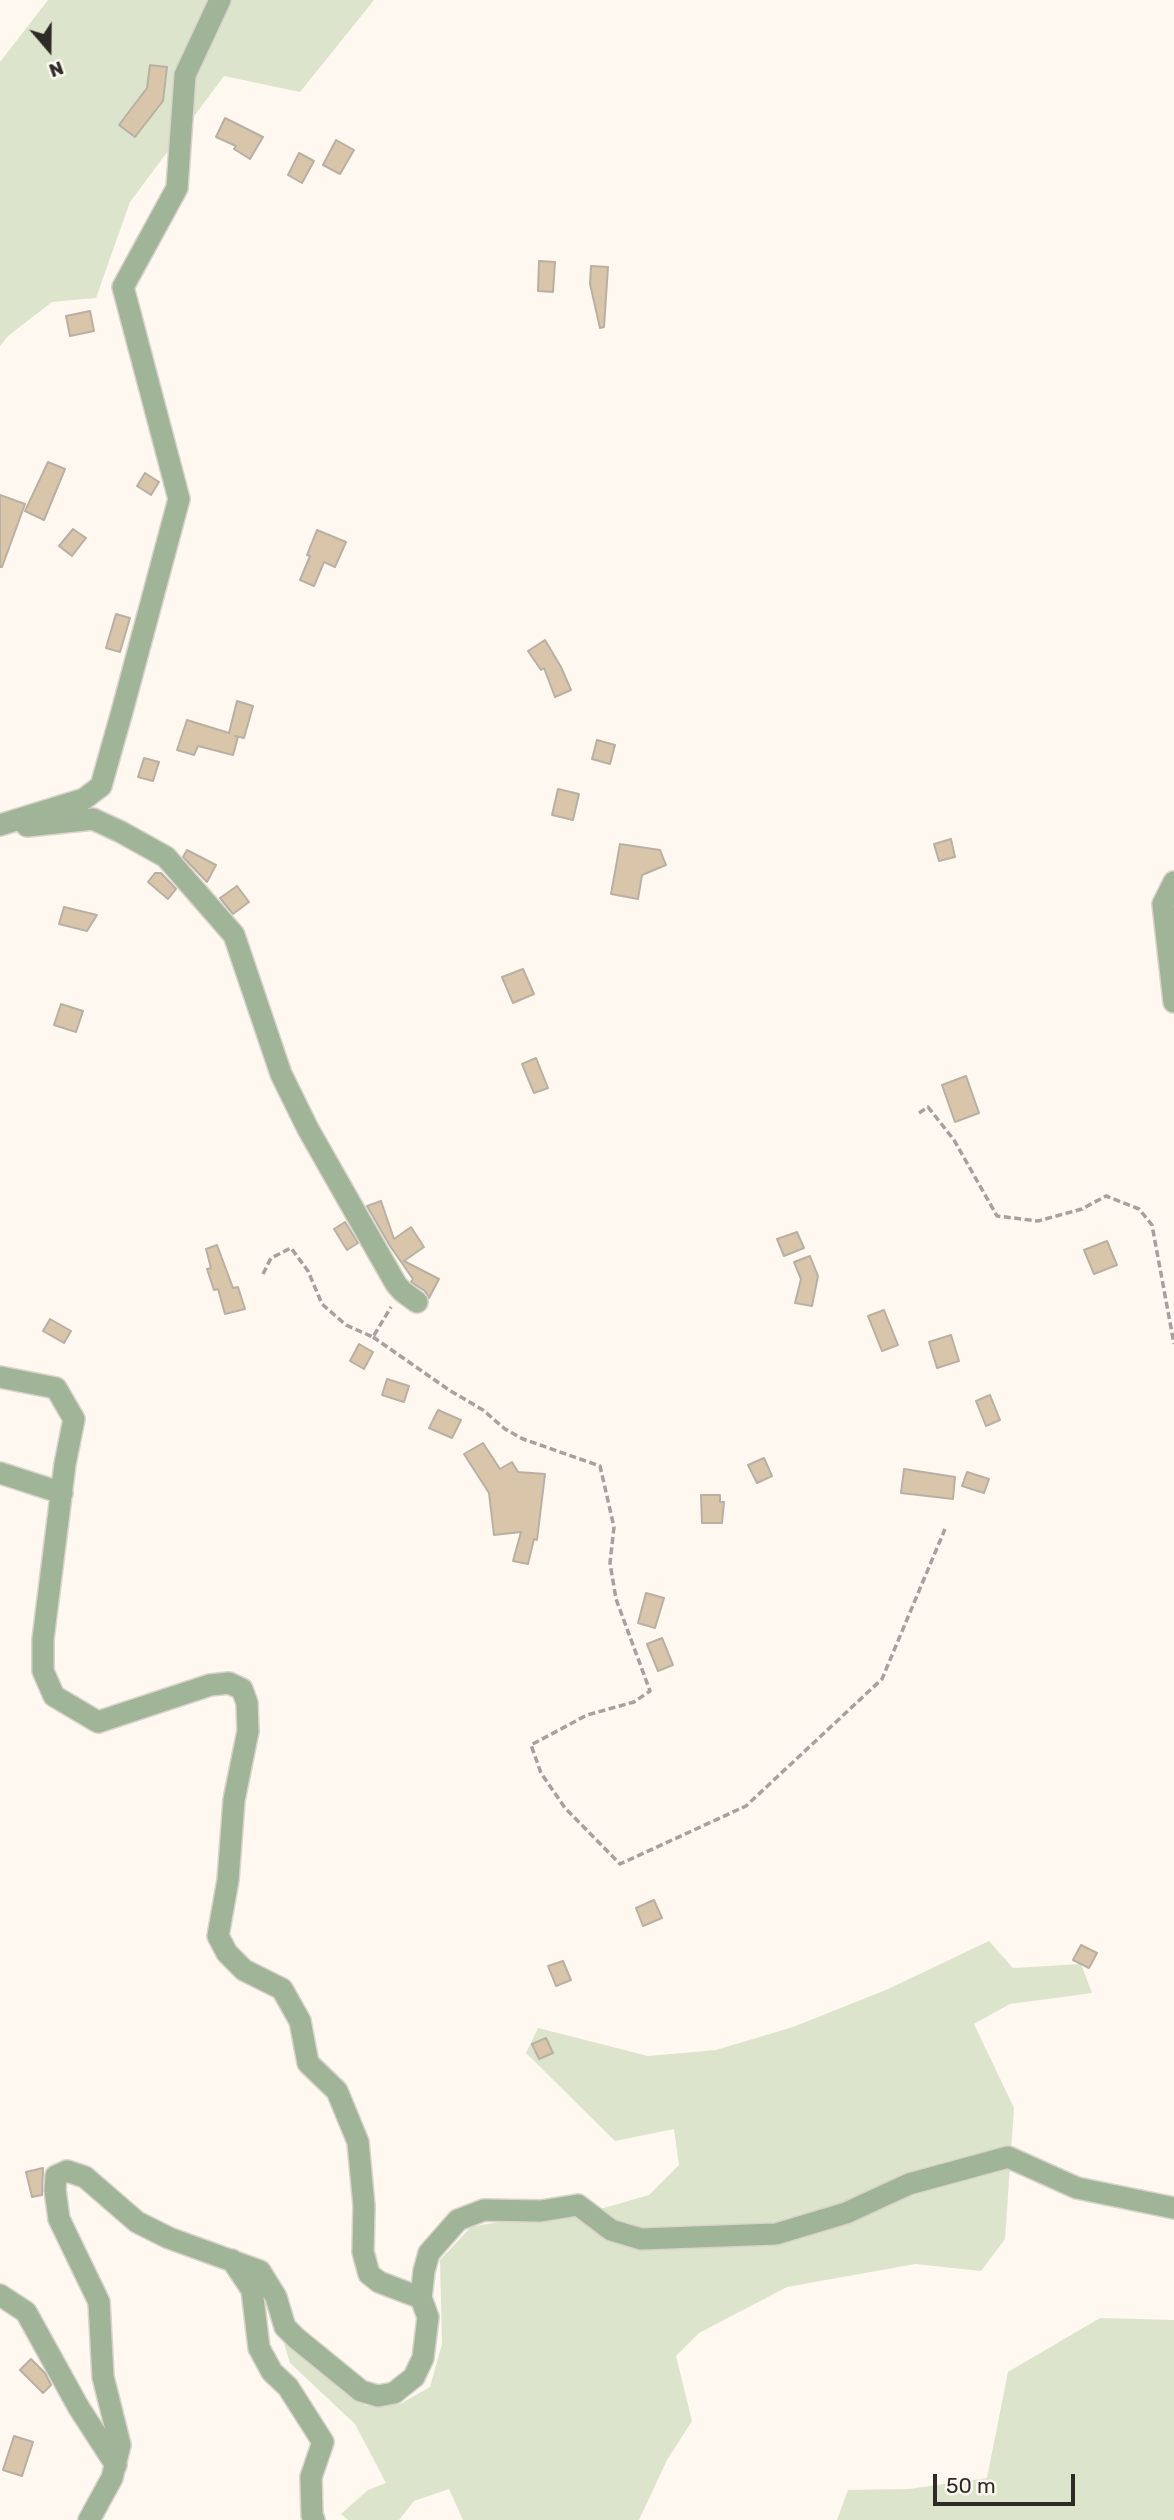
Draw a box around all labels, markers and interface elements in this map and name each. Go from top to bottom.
north arrow [14,14,84,84]
text: N [46,56,67,82]
scale bar [936,2460,1078,2504]
text: 50 m [946,2473,996,2498]

